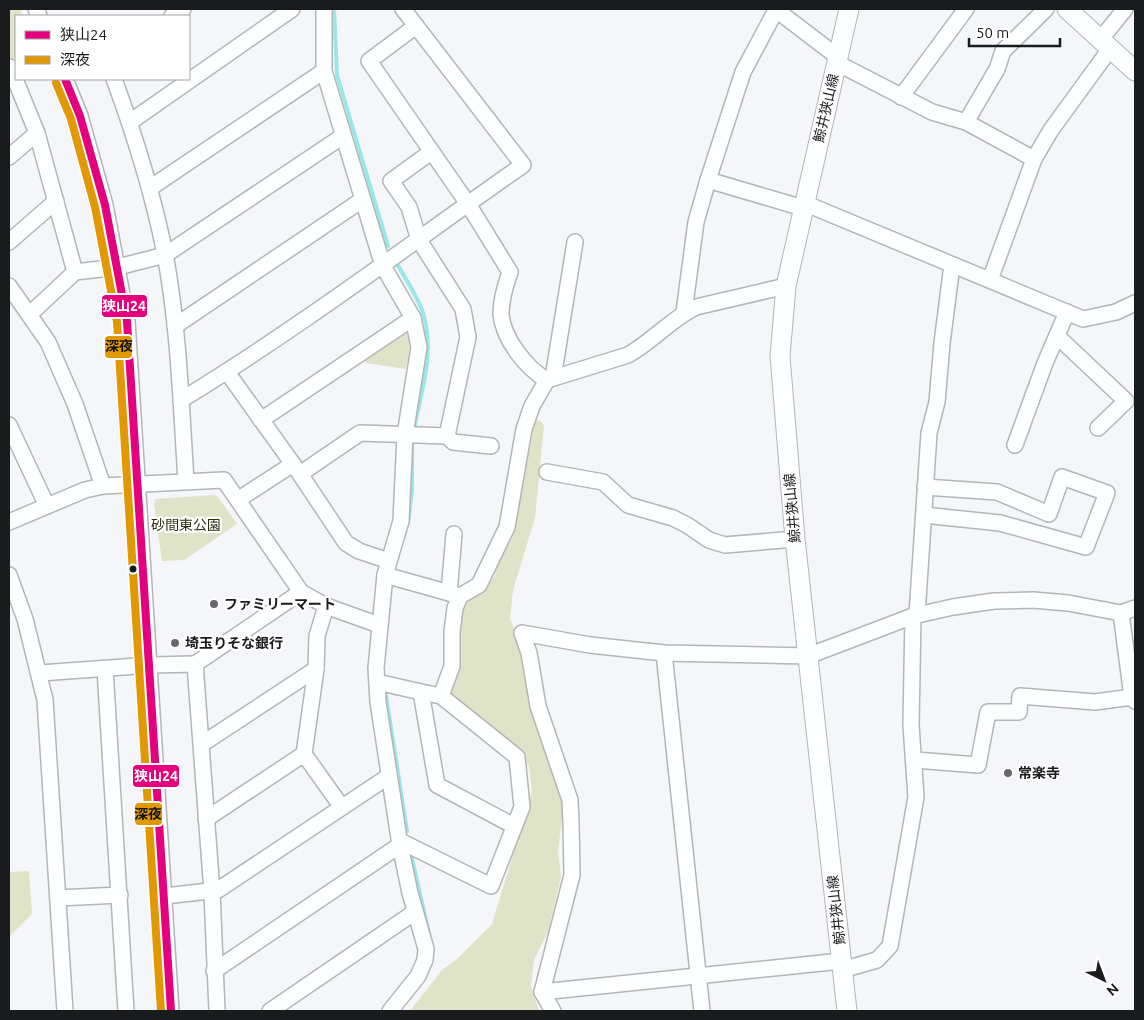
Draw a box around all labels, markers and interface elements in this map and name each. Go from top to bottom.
legend [15,15,190,80]
scale bar [969,15,1060,47]
text: 50 m [976,24,1009,41]
text: 狭山24 [60,26,107,43]
text: 深夜 [60,51,90,68]
street label: 鯨井狭山線 [810,72,842,144]
line badge: 狭山24 [101,294,148,318]
text: 狭山24 [102,298,146,314]
line badge: 深夜 [104,335,133,359]
text: 深夜 [105,338,133,354]
street label: 鯨井狭山線 [781,472,803,544]
park label: 砂間東公園 [151,517,221,533]
unlabelled marker [128,564,138,574]
place label: ファミリーマート [224,596,336,612]
marker: ファミリーマート [208,598,220,610]
place label: 埼玉りそな銀行 [185,635,283,651]
marker: 埼玉りそな銀行 [169,637,181,649]
line badge: 狭山24 [132,764,180,788]
place label: 常楽寺 [1018,765,1060,781]
marker: 常楽寺 [1002,767,1014,779]
text: 狭山24 [134,768,178,784]
line badge: 深夜 [134,802,163,826]
text: 深夜 [134,806,162,822]
street label: 鯨井狭山線 [824,874,848,946]
north arrow [1079,955,1129,1005]
text: N [1103,980,1122,999]

